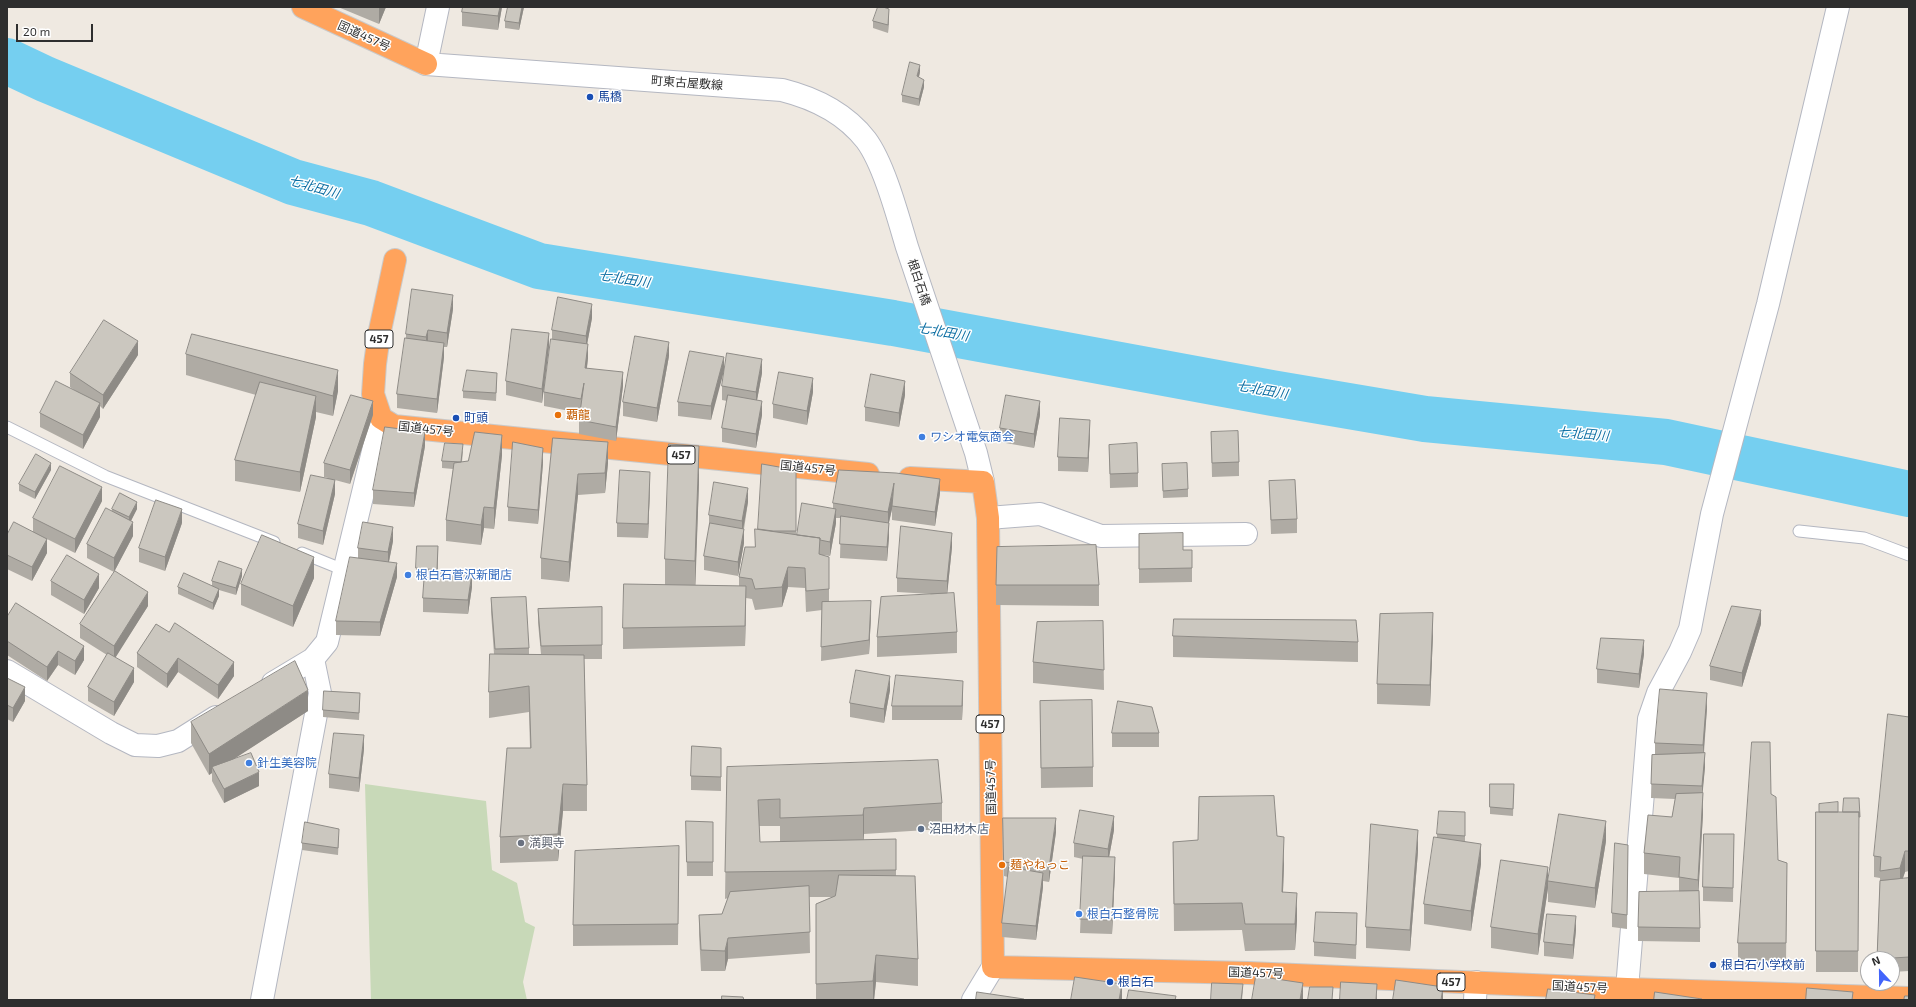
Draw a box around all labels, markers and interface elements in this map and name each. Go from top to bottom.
scale bar [18,16,95,42]
street label: 国道457号 [336,18,392,54]
text: 20 m [23,24,50,38]
street label: 町東古屋敷線 [651,73,723,93]
place label: 馬橋 [598,90,622,104]
marker: 馬橋 [585,92,595,102]
water label: 七北田川 [287,172,341,202]
street label: 根白石橋 [905,257,933,307]
water label: 七北田川 [597,267,651,291]
water label: 七北田川 [916,320,970,344]
road number: 457 [365,330,393,348]
water label: 七北田川 [1235,378,1289,402]
place label: 覇龍 [566,408,590,422]
marker: 覇龍 [553,410,563,420]
place label: 町頭 [464,411,488,425]
marker: 町頭 [451,413,461,423]
street label: 国道457号 [397,419,455,439]
water label: 七北田川 [1556,424,1610,444]
place label: ワシオ電気商会 [930,430,1014,444]
marker: ワシオ電気商会 [917,432,927,442]
road number: 457 [667,446,695,464]
street label: 国道457号 [779,458,837,478]
place label: 根白石菅沢新聞店 [416,568,512,582]
marker: 根白石菅沢新聞店 [403,570,413,580]
road number: 457 [976,715,1004,733]
place label: 針生美容院 [257,756,317,770]
marker: 針生美容院 [244,758,254,768]
street label: 国道457号 [983,759,999,815]
place label: 沼田材木店 [929,822,989,836]
marker: 沼田材木店 [916,824,926,834]
place label: 満興寺 [529,836,565,850]
marker: 満興寺 [516,838,526,848]
place label: 麺やねっこ [1010,858,1070,872]
marker: 麺やねっこ [997,860,1007,870]
place label: 根白石整骨院 [1087,907,1159,921]
marker: 根白石整骨院 [1074,909,1084,919]
north arrow [1860,951,1900,991]
text: N [1870,953,1882,968]
place label: 根白石小学校前 [1721,958,1805,972]
marker: 根白石小学校前 [1708,960,1718,970]
street label: 国道457号 [1228,965,1284,981]
road number: 457 [1437,973,1465,991]
place label: 根白石 [1118,975,1154,989]
marker: 根白石 [1105,977,1115,987]
street label: 国道457号 [1552,978,1608,996]

